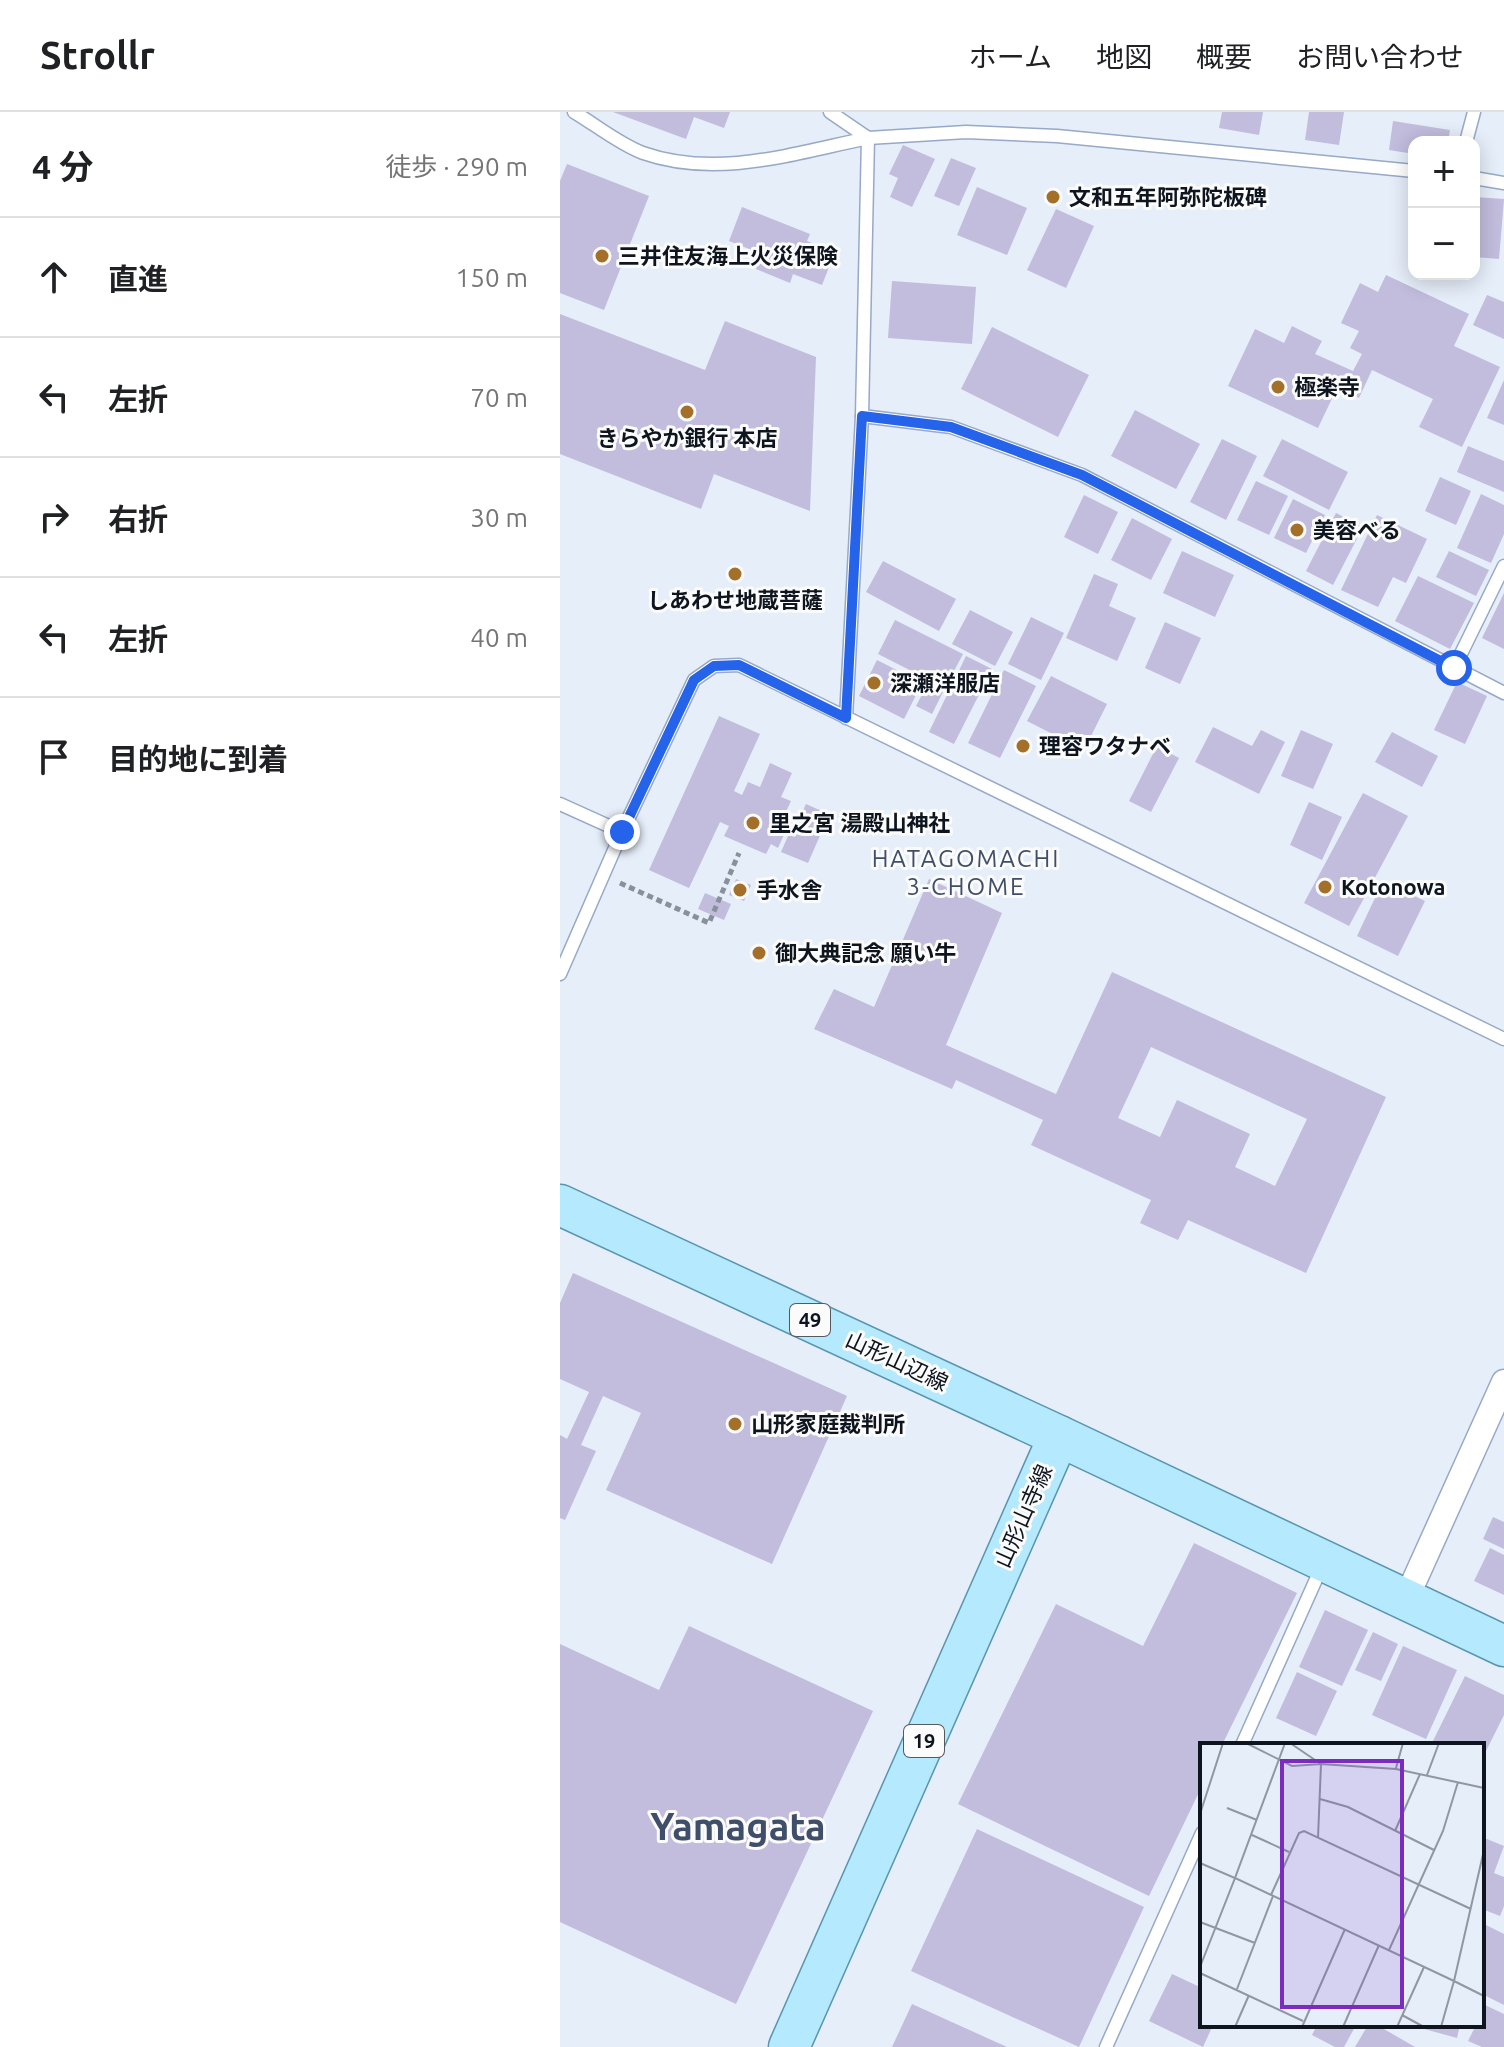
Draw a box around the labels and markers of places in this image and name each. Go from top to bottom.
place label: 文和五年阿弥陀板碑 [1069,184,1267,209]
marker: 文和五年阿弥陀板碑 [1044,188,1062,206]
place label: 三井住友海上火災保険 [618,243,838,268]
marker: 三井住友海上火災保険 [593,247,611,265]
place label: 極楽寺 [1294,374,1360,399]
marker: 極楽寺 [1269,378,1287,396]
marker: きらやか銀行 本店 [678,403,696,421]
place label: きらやか銀行 本店 [596,425,778,450]
place label: 美容べる [1313,517,1401,542]
marker: 美容べる [1288,521,1306,539]
marker: しあわせ地蔵菩薩 [726,565,744,583]
place label: しあわせ地蔵菩薩 [647,587,823,612]
place label: 深瀬洋服店 [890,670,1000,695]
marker: 深瀬洋服店 [865,674,883,692]
place label: 理容ワタナベ [1039,733,1171,758]
marker: 理容ワタナベ [1014,737,1032,755]
place label: 里之宮 湯殿山神社 [769,810,950,835]
marker: 里之宮 湯殿山神社 [744,814,762,832]
place label: Kotonowa [1341,874,1445,899]
place label: 手水舎 [756,877,822,902]
marker: Kotonowa [1316,878,1334,896]
marker: 手水舎 [731,881,749,899]
place label: 御大典記念 願い牛 [775,940,956,965]
marker: 御大典記念 願い牛 [750,944,768,962]
place label: 山形家庭裁判所 [751,1411,905,1436]
marker: 山形家庭裁判所 [726,1415,744,1433]

